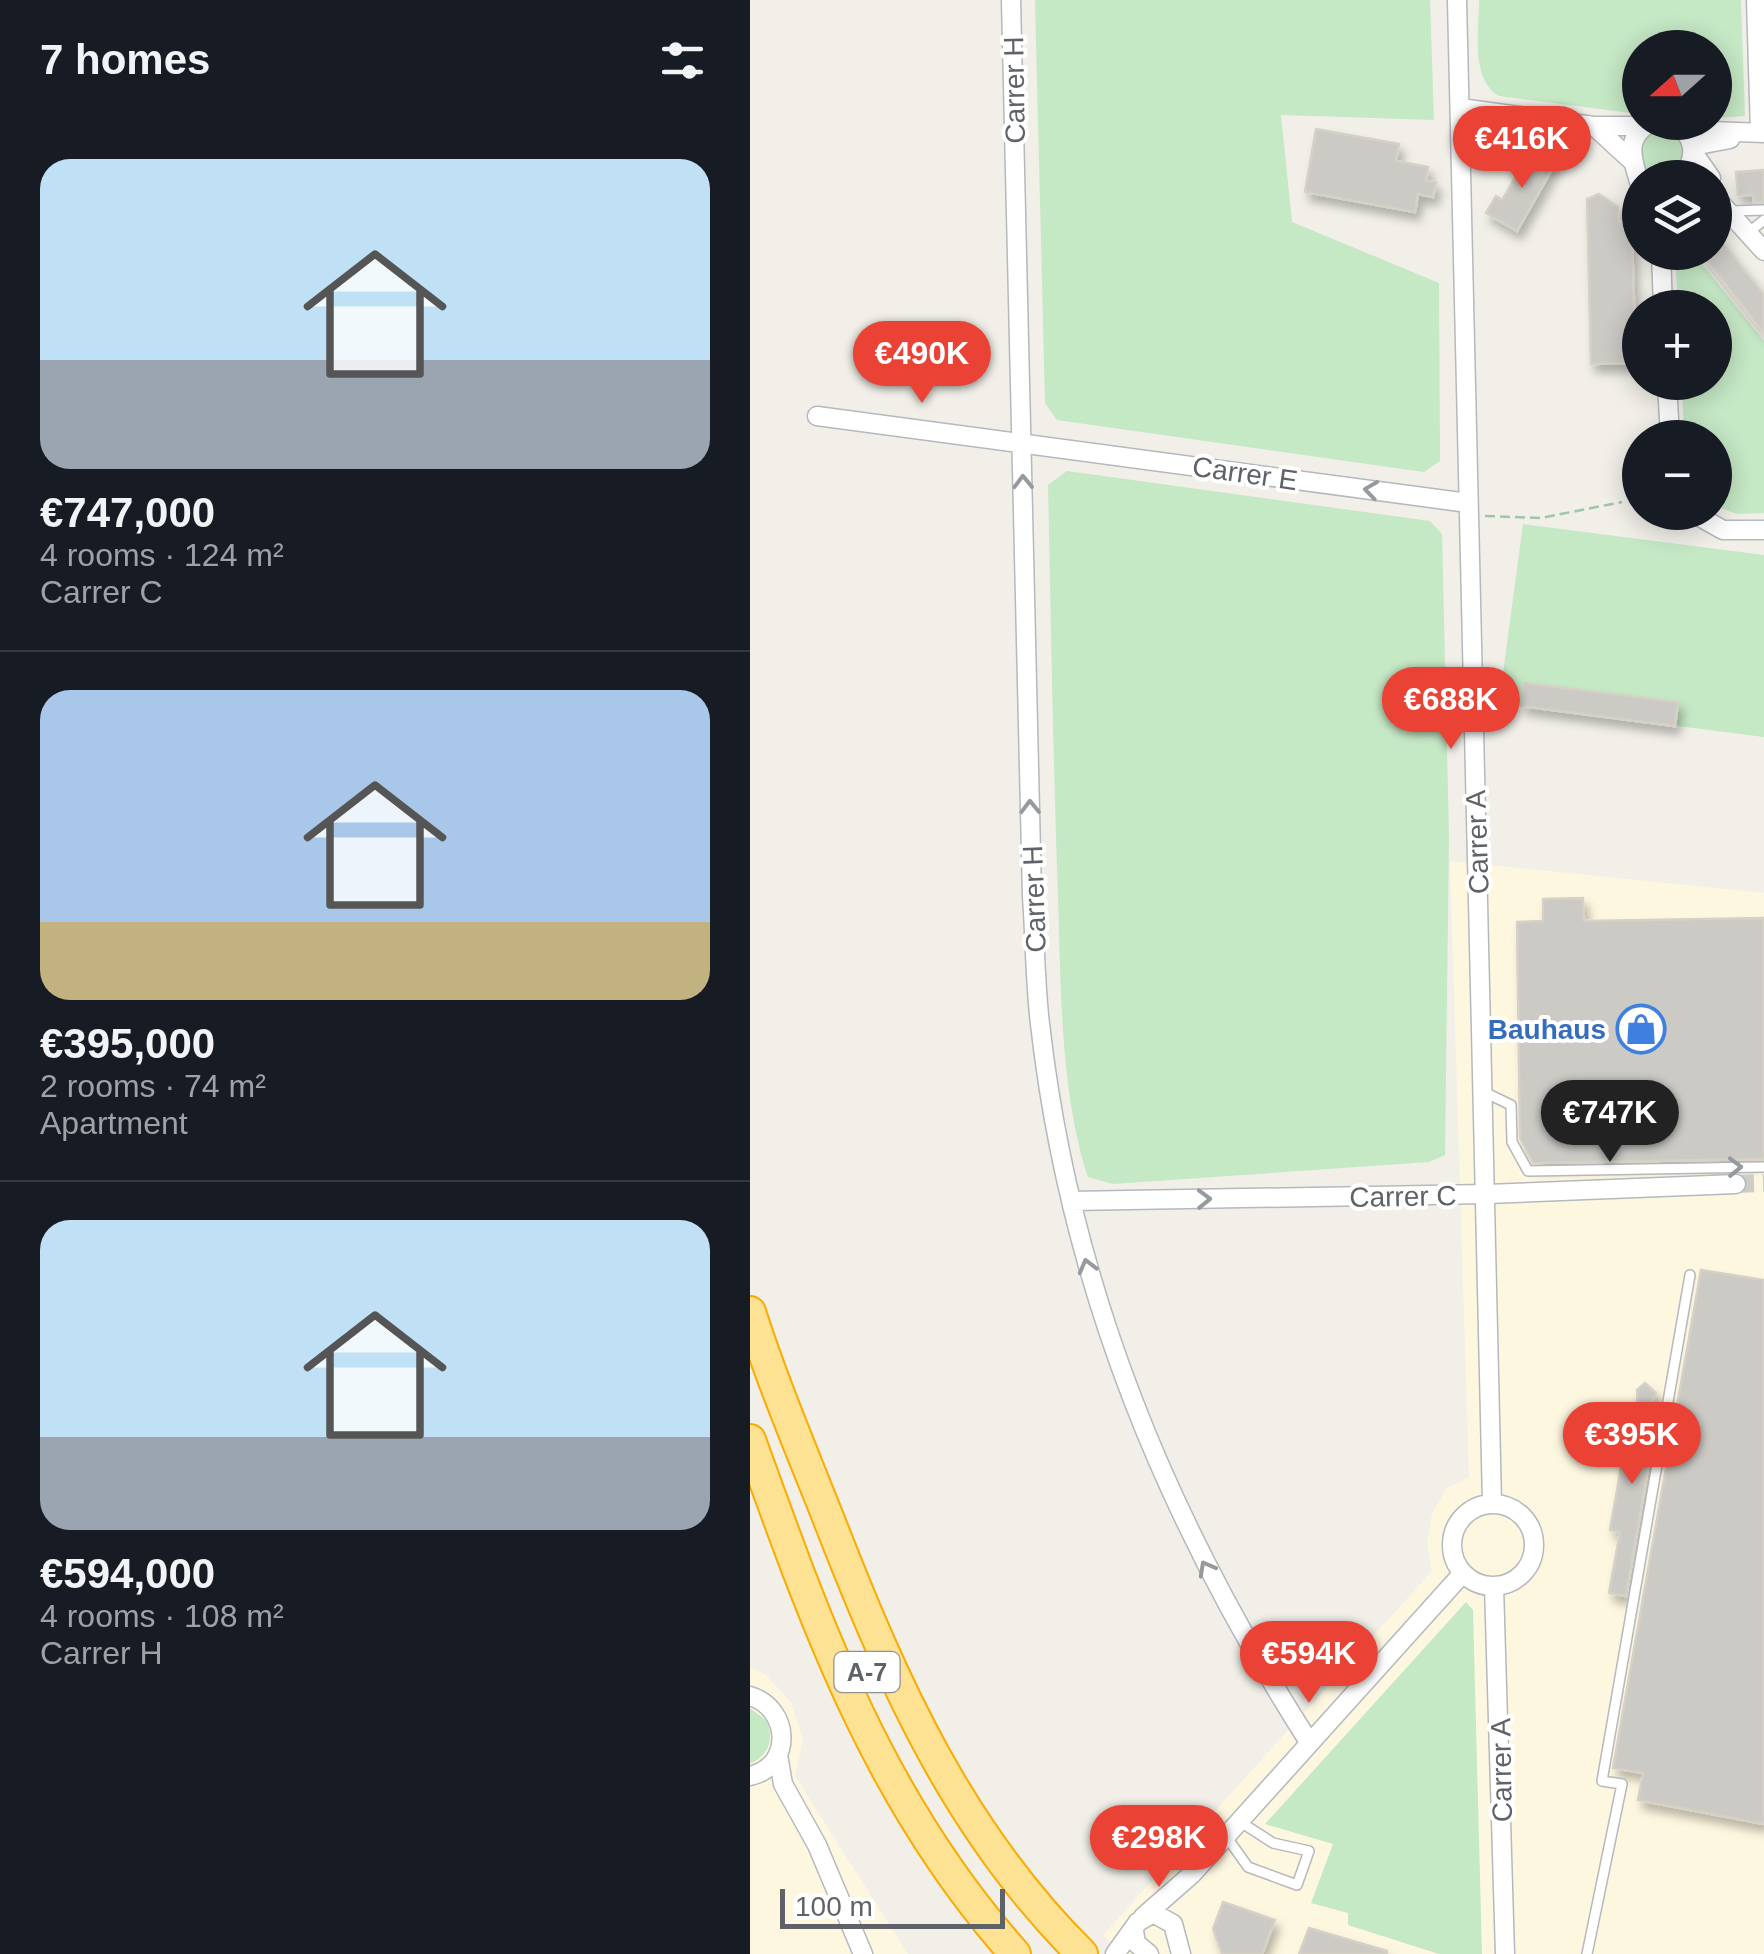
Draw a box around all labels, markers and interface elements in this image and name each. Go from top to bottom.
north arrow [1622,30,1732,140]
map controls [1622,30,1732,530]
icon: filters [655,33,710,88]
text: 7 homes [40,36,210,83]
street label: Carrer H [998,36,1031,144]
pin: €416K [1452,106,1592,191]
text: €416K [1475,120,1569,156]
button: layers [1622,160,1732,270]
icon: home [285,224,465,404]
button: + [1622,290,1732,400]
pin: €490K [852,321,992,406]
text: €490K [875,335,969,371]
button: − [1622,420,1732,530]
street label: Carrer E [1190,451,1299,496]
one-way arrow [1012,473,1033,489]
one-way arrow [1363,480,1379,501]
text: €747,000 [40,489,215,536]
text: 4 rooms · 124 m² [40,537,284,573]
text: Carrer C [40,574,163,610]
pin: €688K [1381,667,1521,752]
text: €688K [1404,681,1498,717]
icon: home [285,755,465,935]
street label: Carrer A [1460,789,1495,895]
one-way arrow [1020,798,1041,814]
street label: Carrer H [1017,845,1052,953]
shop icon: Bauhaus [1615,1003,1667,1055]
place label: Bauhaus [1488,1014,1606,1045]
text: €395,000 [40,1020,215,1067]
text: 2 rooms · 74 m² [40,1068,266,1104]
pin: €747K [1540,1080,1680,1165]
text: €747K [1563,1094,1657,1130]
text: Apartment [40,1105,188,1141]
one-way arrow [1728,1157,1744,1178]
street label: Carrer C [1349,1180,1457,1213]
one-way arrow [1196,1188,1212,1210]
one-way arrow [1078,1258,1099,1275]
icon: home [285,1285,465,1465]
pin: €395K [1562,1402,1702,1487]
text: €395K [1585,1416,1679,1452]
text: €594,000 [40,1550,215,1597]
one-way arrow [1198,1561,1218,1579]
text: 4 rooms · 108 m² [40,1598,284,1634]
pin: €594K [1239,1621,1379,1706]
text: Carrer H [40,1635,163,1671]
text: €594K [1262,1635,1356,1671]
road number: A-7 [834,1652,900,1692]
street label: Carrer A [1485,1717,1518,1822]
pin: €298K [1089,1805,1229,1890]
text: €298K [1112,1819,1206,1855]
scale bar [780,1884,1005,1928]
text: 100 m [795,1891,873,1922]

